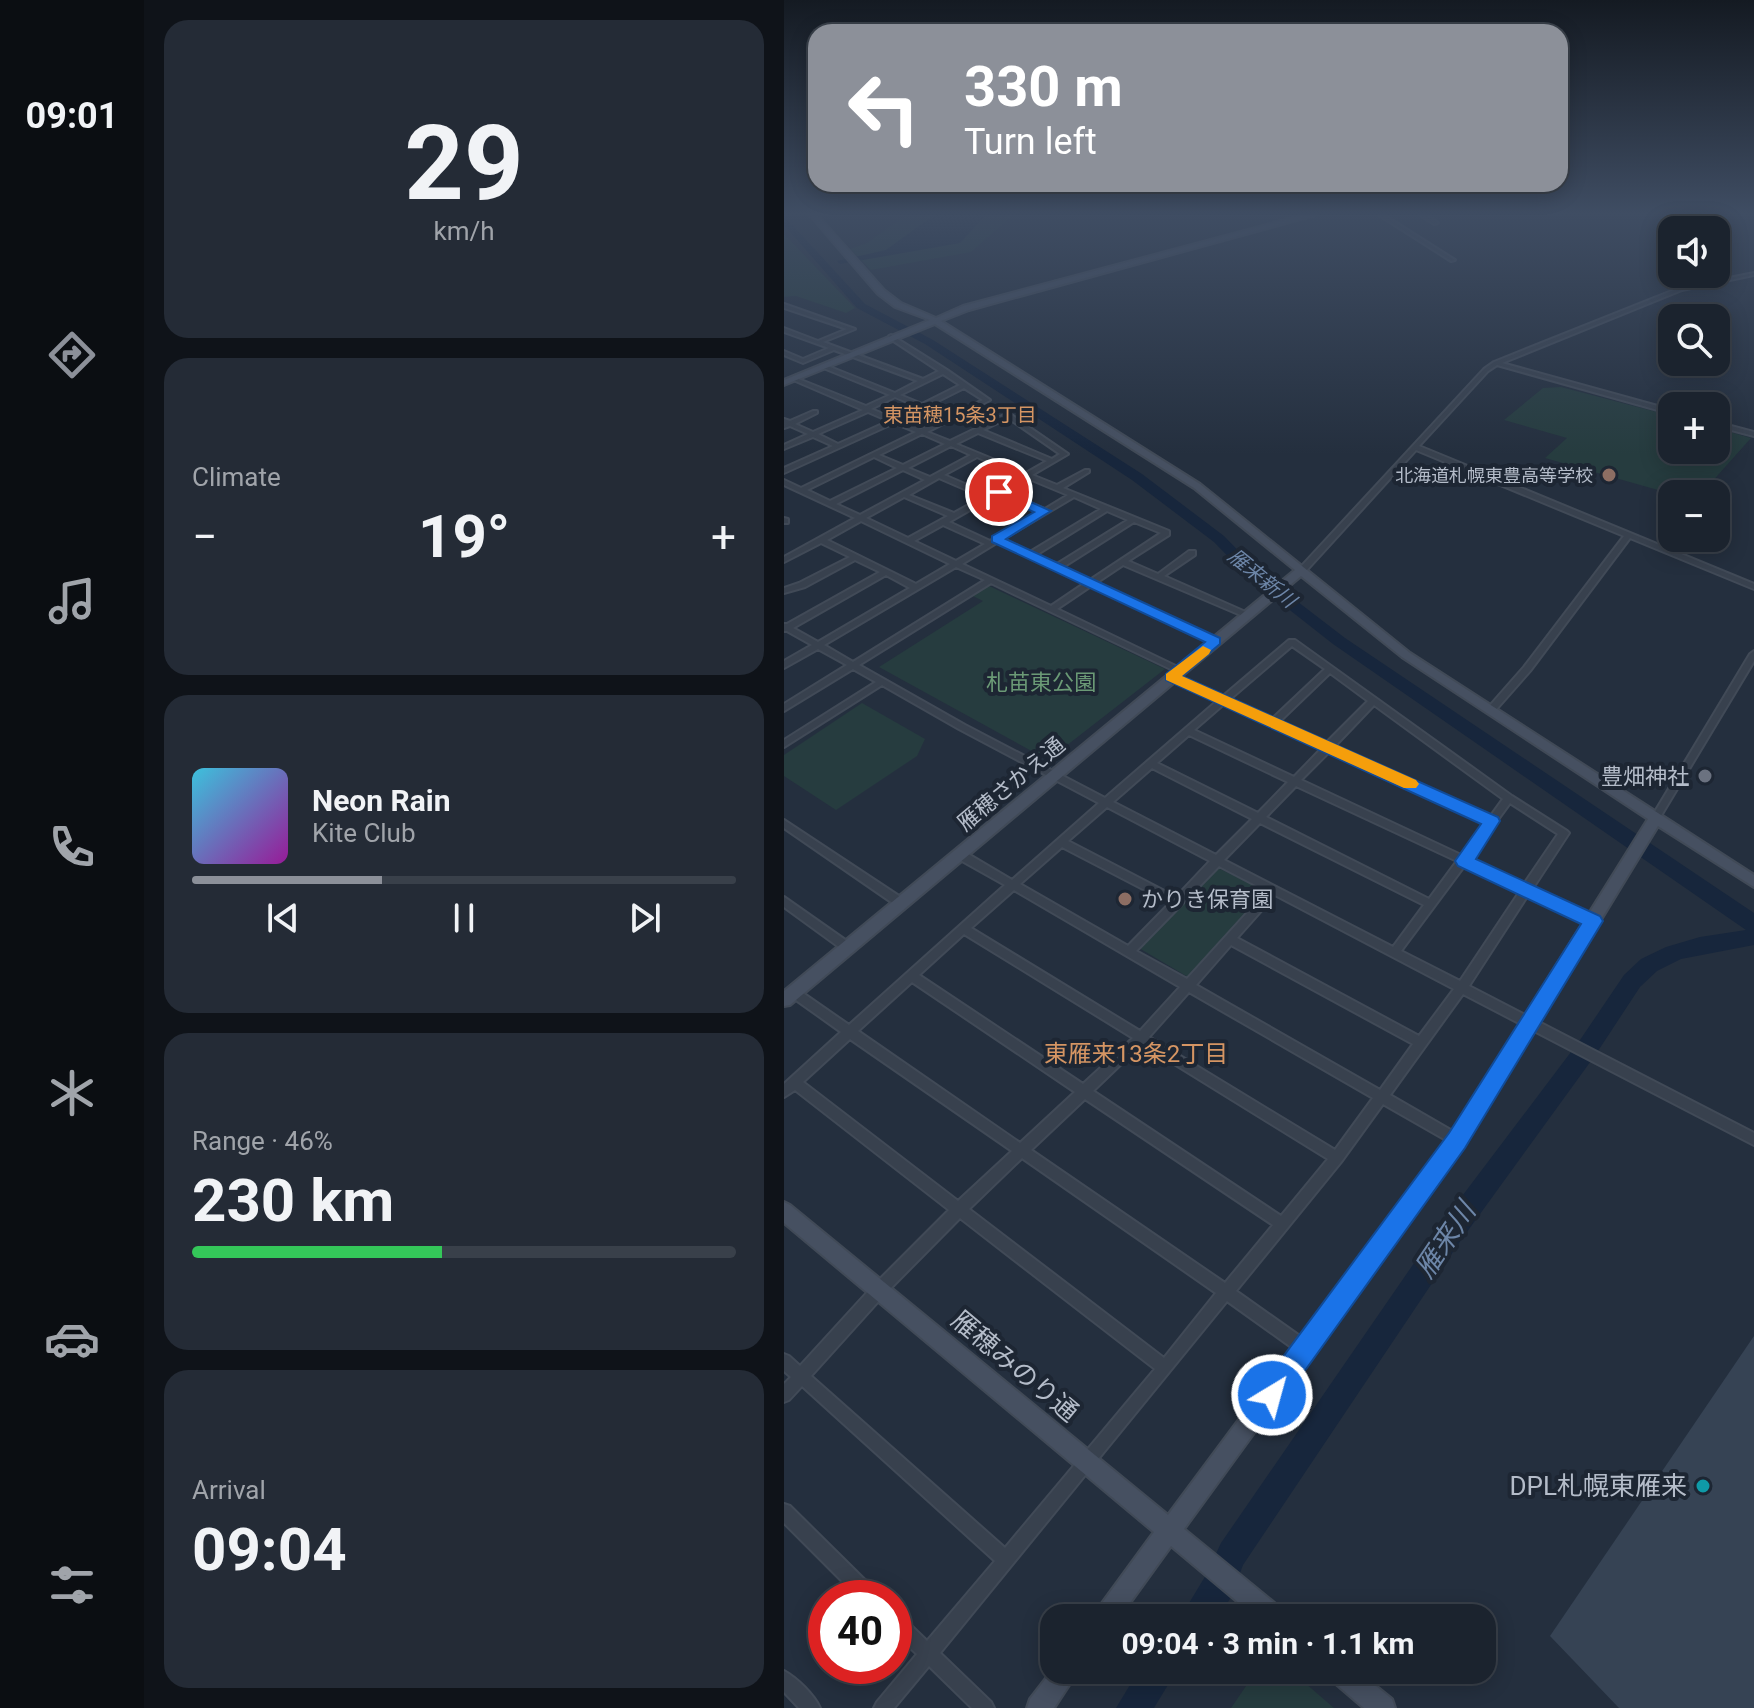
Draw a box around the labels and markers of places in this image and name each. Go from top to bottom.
pin [965,458,1033,526]
place label: 北海道札幌東豊高等学校 [1395,465,1593,486]
marker: 北海道札幌東豊高等学校 [1600,466,1618,484]
place label: 豊畑神社 [1601,764,1689,789]
marker: 豊畑神社 [1696,767,1714,785]
place label: かりき保育園 [1141,887,1273,912]
marker: かりき保育園 [1116,890,1134,908]
place label: DPL札幌東雁来 [1510,1471,1687,1501]
marker: DPL札幌東雁来 [1694,1477,1712,1495]

